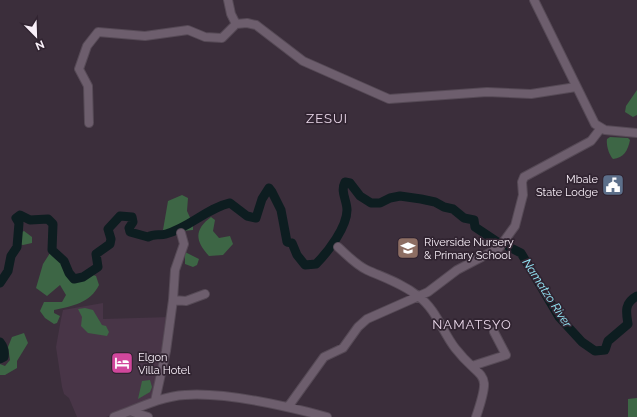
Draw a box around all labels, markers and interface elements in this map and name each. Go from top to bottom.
north arrow [16,16,56,56]
text: N [33,37,46,52]
district label: ZESUI [306,111,348,126]
public building icon: Mbale State Lodge [600,172,626,198]
place label: Mbale State Lodge [536,173,599,199]
school or university icon: Riverside Nursery & Primary School [395,235,421,261]
place label: Riverside Nursery & Primary School [424,236,514,262]
water label: Namatzo River [520,256,575,331]
district label: NAMATSYO [432,317,512,332]
hotel icon: Elgon Villa Hotel [109,350,135,376]
place label: Elgon Villa Hotel [138,351,190,377]

